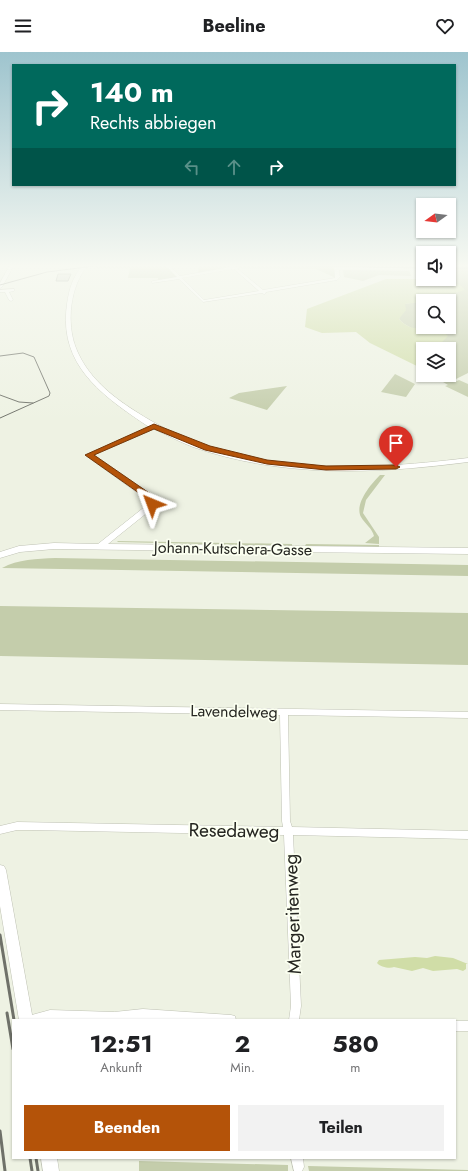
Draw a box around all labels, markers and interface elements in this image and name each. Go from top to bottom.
text: Beeline [202,13,266,39]
icon: menu [12,15,34,37]
icon: heart [434,15,456,37]
text: 140 m [90,72,174,113]
icon: right [24,80,76,132]
text: Rechts abbiegen [90,110,217,136]
icon: left [181,156,203,178]
icon: ahead [223,156,245,178]
icon: right [265,156,287,178]
north arrow [416,198,456,238]
map controls [416,198,456,382]
button: sound [416,246,456,286]
button: search [416,294,456,334]
button: layers [416,342,456,382]
pin [379,426,413,467]
icon: arrive [385,432,407,454]
position arrow [131,483,173,525]
street label: Johann-Kutschera-Gasse [152,536,312,561]
street label: Lavendelweg [190,699,278,724]
street label: Resedaweg [188,816,280,845]
street label: Margeritenweg [277,853,308,975]
text: 12:51 [89,1026,153,1061]
text: 2 [235,1026,250,1061]
text: 580 [332,1026,379,1061]
text: Ankunft [100,1058,142,1077]
text: Min. [230,1058,255,1077]
text: m [350,1058,360,1077]
button: Beenden [24,1105,230,1151]
button: Teilen [238,1105,444,1151]

